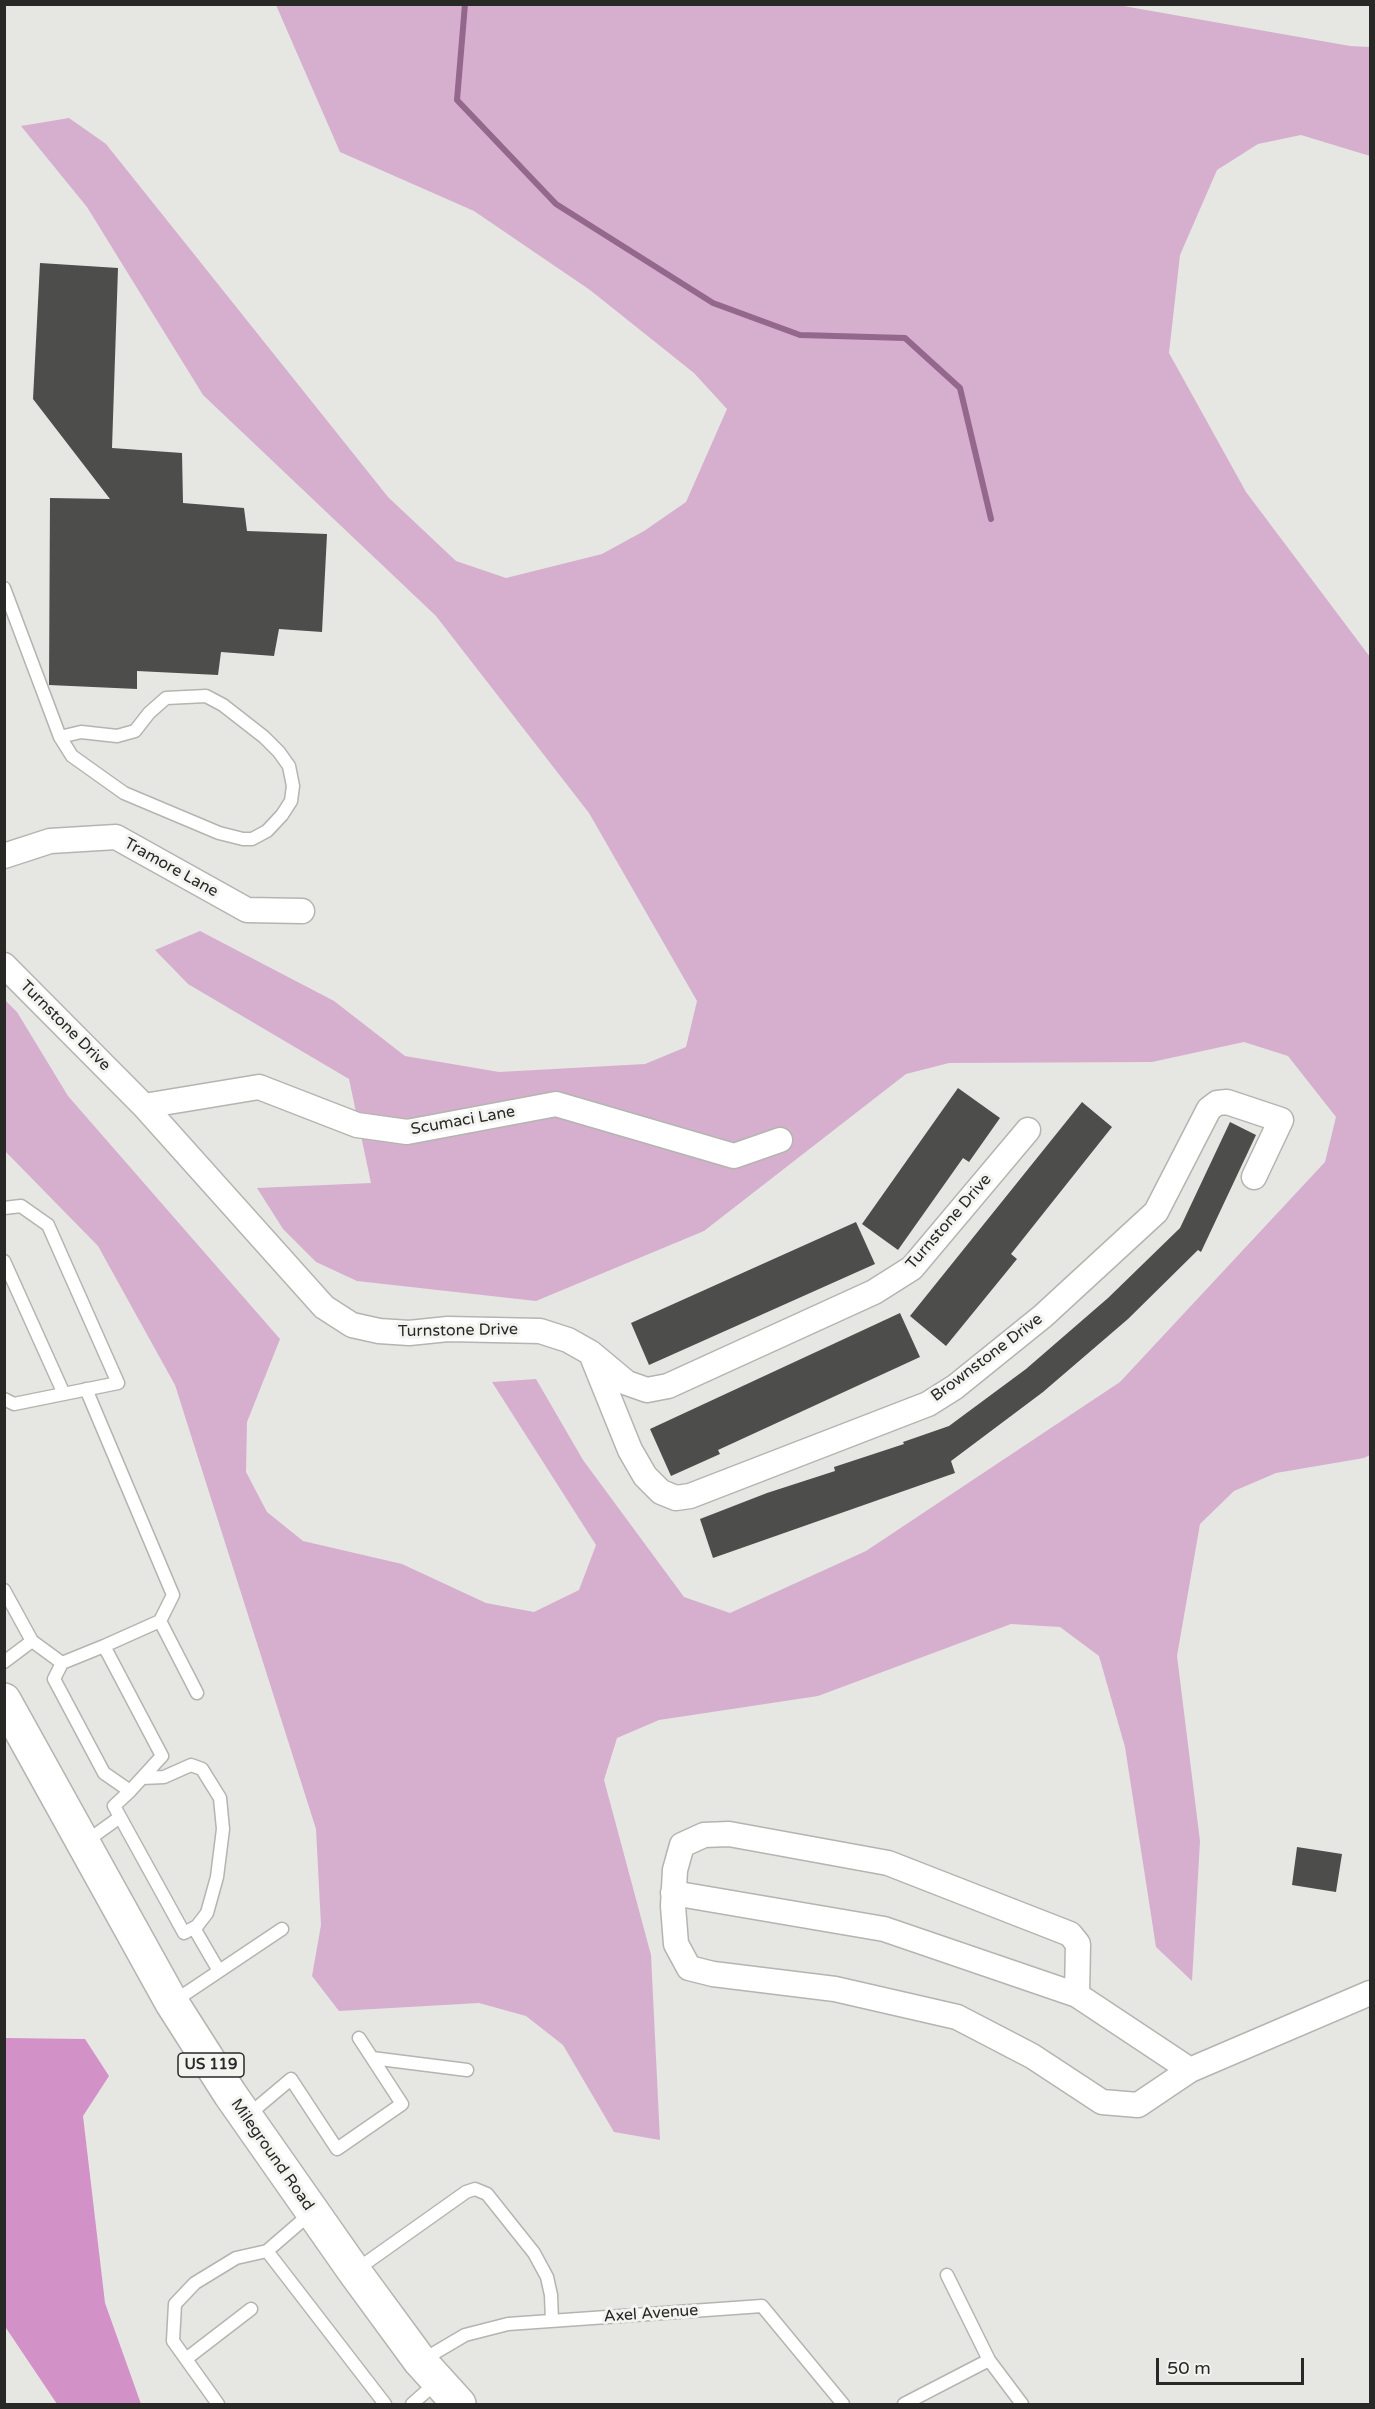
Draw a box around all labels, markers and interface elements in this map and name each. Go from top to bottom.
street label: Tramore Lane [121,834,221,902]
street label: Turnstone Drive [16,977,114,1075]
street label: Scumaci Lane [409,1102,517,1140]
street label: Turnstone Drive [902,1170,996,1274]
street label: Brownstone Drive [927,1310,1047,1406]
street label: Turnstone Drive [398,1320,518,1342]
road number: US 119 [178,2053,244,2077]
street label: Mileground Road [226,2095,318,2215]
street label: Axel Avenue [603,2301,699,2327]
scale bar [1159,2346,1308,2384]
text: 50 m [1167,2357,1211,2379]

